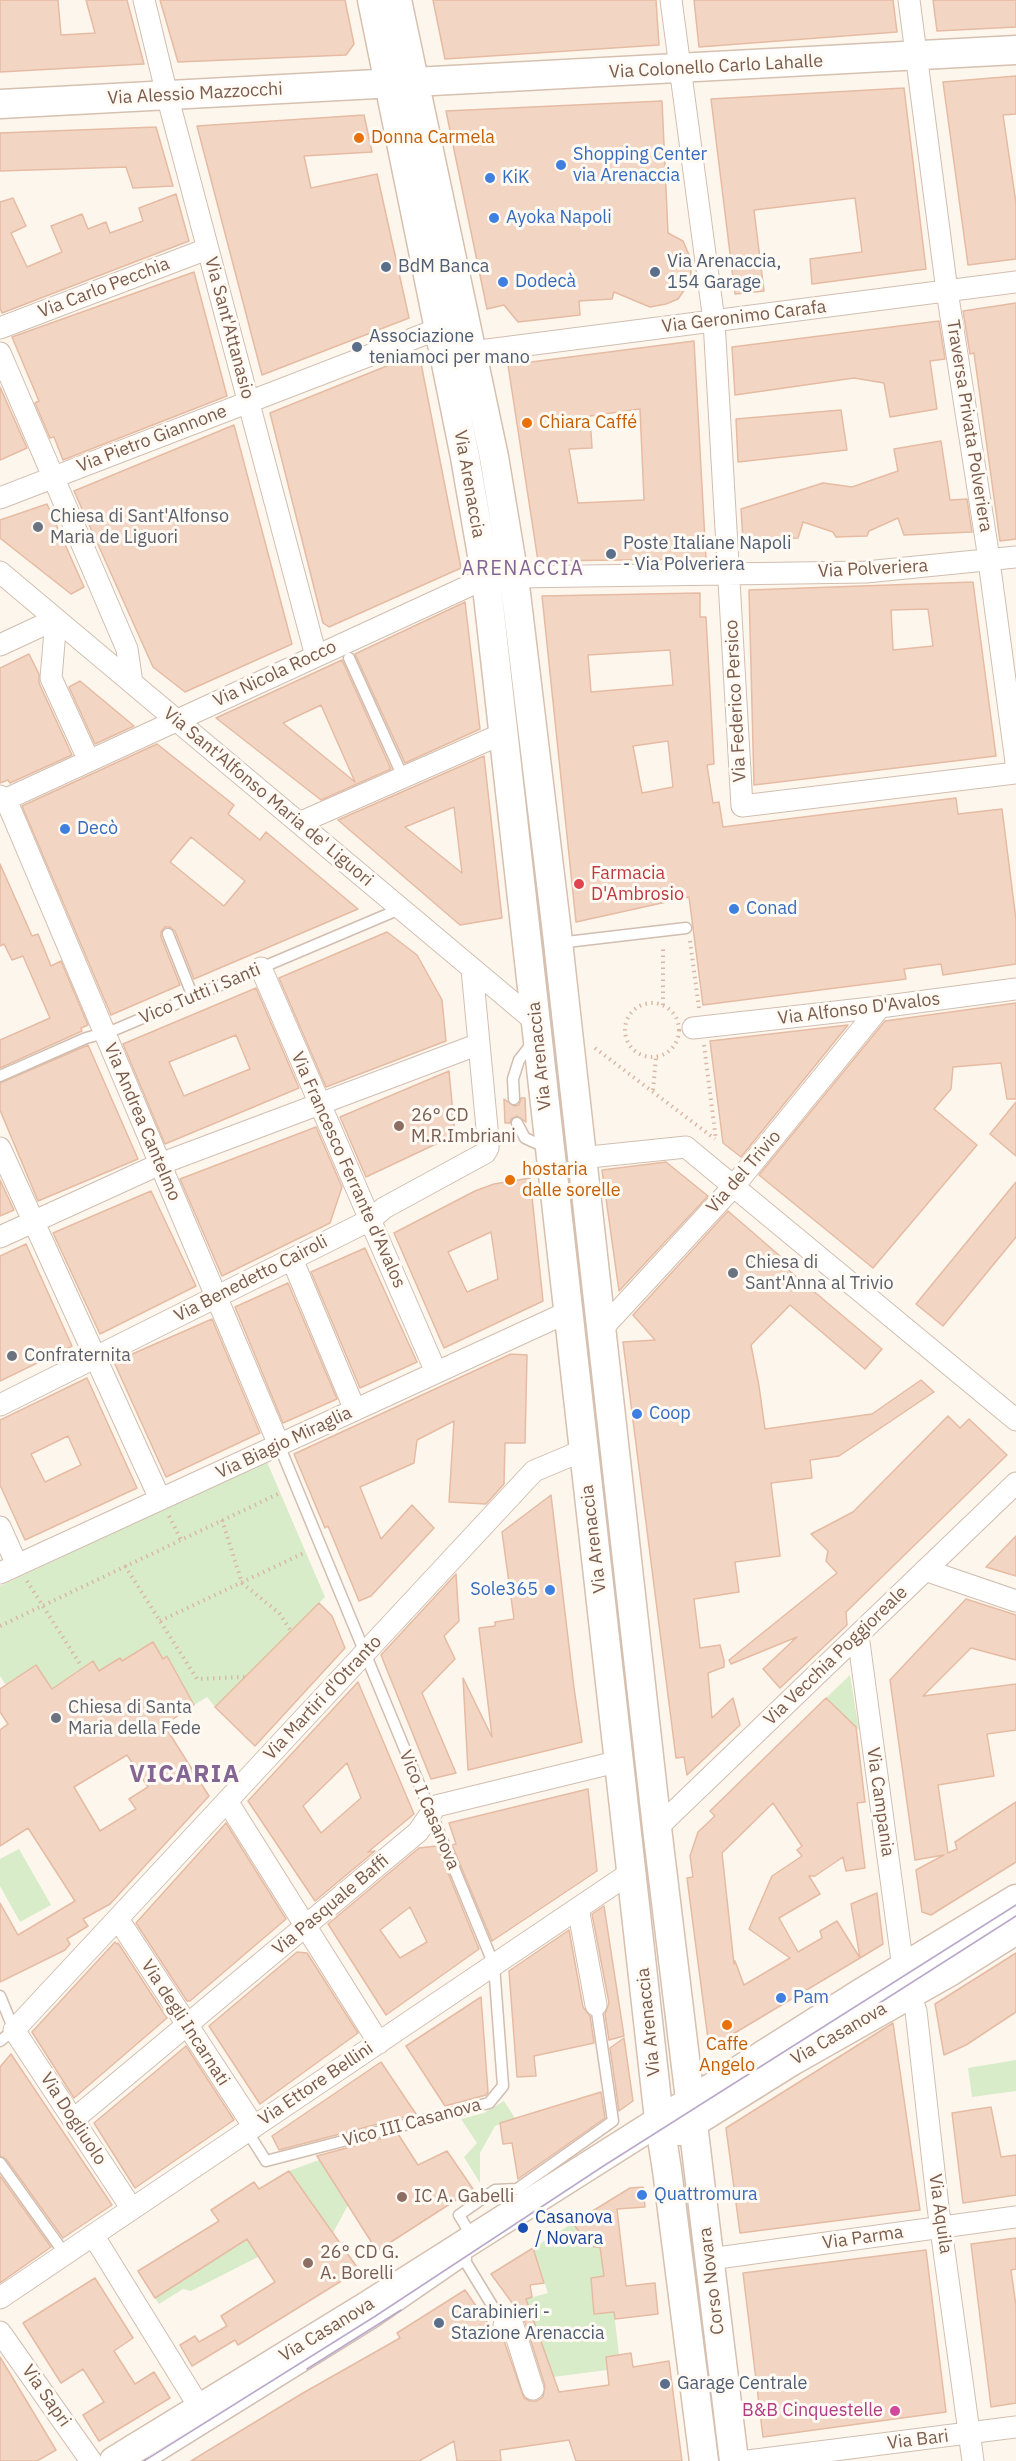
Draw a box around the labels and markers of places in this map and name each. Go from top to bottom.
place label: Donna Carmela [371,127,495,149]
marker: Donna Carmela [352,131,366,145]
place label: Shopping Center via Arenaccia [573,144,707,186]
marker: Shopping Center via Arenaccia [554,158,568,172]
place label: KiK [502,167,529,189]
marker: KiK [483,171,497,185]
place label: Ayoka Napoli [506,207,612,229]
marker: Ayoka Napoli [487,211,501,225]
place label: Via Arenaccia, 154 Garage [667,251,781,294]
place label: BdM Banca [398,256,489,278]
marker: BdM Banca [379,260,393,274]
marker: Via Arenaccia, 154 Garage [648,265,662,279]
place label: Dodecà [515,271,576,293]
marker: Dodecà [496,275,510,289]
place label: Associazione teniamoci per mano [369,326,530,368]
marker: Associazione teniamoci per mano [350,340,364,354]
place label: Chiara Caffé [539,412,637,434]
marker: Chiara Caffé [520,416,534,430]
place label: Chiesa di Sant'Alfonso Maria de Liguori [50,506,229,548]
marker: Chiesa di Sant'Alfonso Maria de Liguori [31,520,45,534]
place label: Poste Italiane Napoli - Via Polveriera [623,533,791,576]
marker: Poste Italiane Napoli - Via Polveriera [604,547,618,561]
place label: Decò [77,818,118,840]
marker: Decò [58,822,72,836]
place label: Farmacia D'Ambrosio [591,863,684,906]
marker: Farmacia D'Ambrosio [572,877,586,891]
place label: Conad [746,898,798,920]
marker: Conad [727,902,741,916]
place label: 26° CD M.R.Imbriani [411,1105,516,1148]
marker: 26° CD M.R.Imbriani [392,1119,406,1133]
place label: hostaria dalle sorelle [522,1159,621,1202]
marker: hostaria dalle sorelle [503,1173,517,1187]
place label: Chiesa di Sant'Anna al Trivio [745,1252,894,1294]
marker: Chiesa di Sant'Anna al Trivio [726,1266,740,1280]
place label: Confraternita [24,1345,131,1367]
marker: Confraternita [5,1349,19,1363]
place label: Coop [649,1403,691,1425]
marker: Coop [630,1407,644,1421]
place label: Sole365 [470,1579,538,1601]
marker: Sole365 [543,1583,557,1597]
place label: Chiesa di Santa Maria della Fede [68,1697,201,1740]
marker: Chiesa di Santa Maria della Fede [49,1711,63,1725]
place label: Pam [793,1987,829,2009]
marker: Pam [774,1991,788,2005]
marker: Caffe Angelo [720,2018,734,2032]
place label: Caffe Angelo [699,2034,755,2076]
place label: Quattromura [654,2184,758,2206]
place label: IC A. Gabelli [414,2186,514,2208]
marker: Quattromura [635,2188,649,2202]
marker: IC A. Gabelli [395,2190,409,2204]
place label: Casanova / Novara [535,2207,613,2250]
marker: Casanova / Novara [516,2221,530,2235]
place label: 26° CD G. A. Borelli [320,2242,399,2284]
marker: 26° CD G. A. Borelli [301,2256,315,2270]
place label: Carabinieri - Stazione Arenaccia [451,2302,605,2344]
marker: Carabinieri - Stazione Arenaccia [432,2316,446,2330]
place label: Garage Centrale [677,2373,807,2395]
marker: Garage Centrale [658,2377,672,2391]
place label: B&B Cinquestelle [742,2400,883,2422]
marker: B&B Cinquestelle [888,2404,902,2418]

